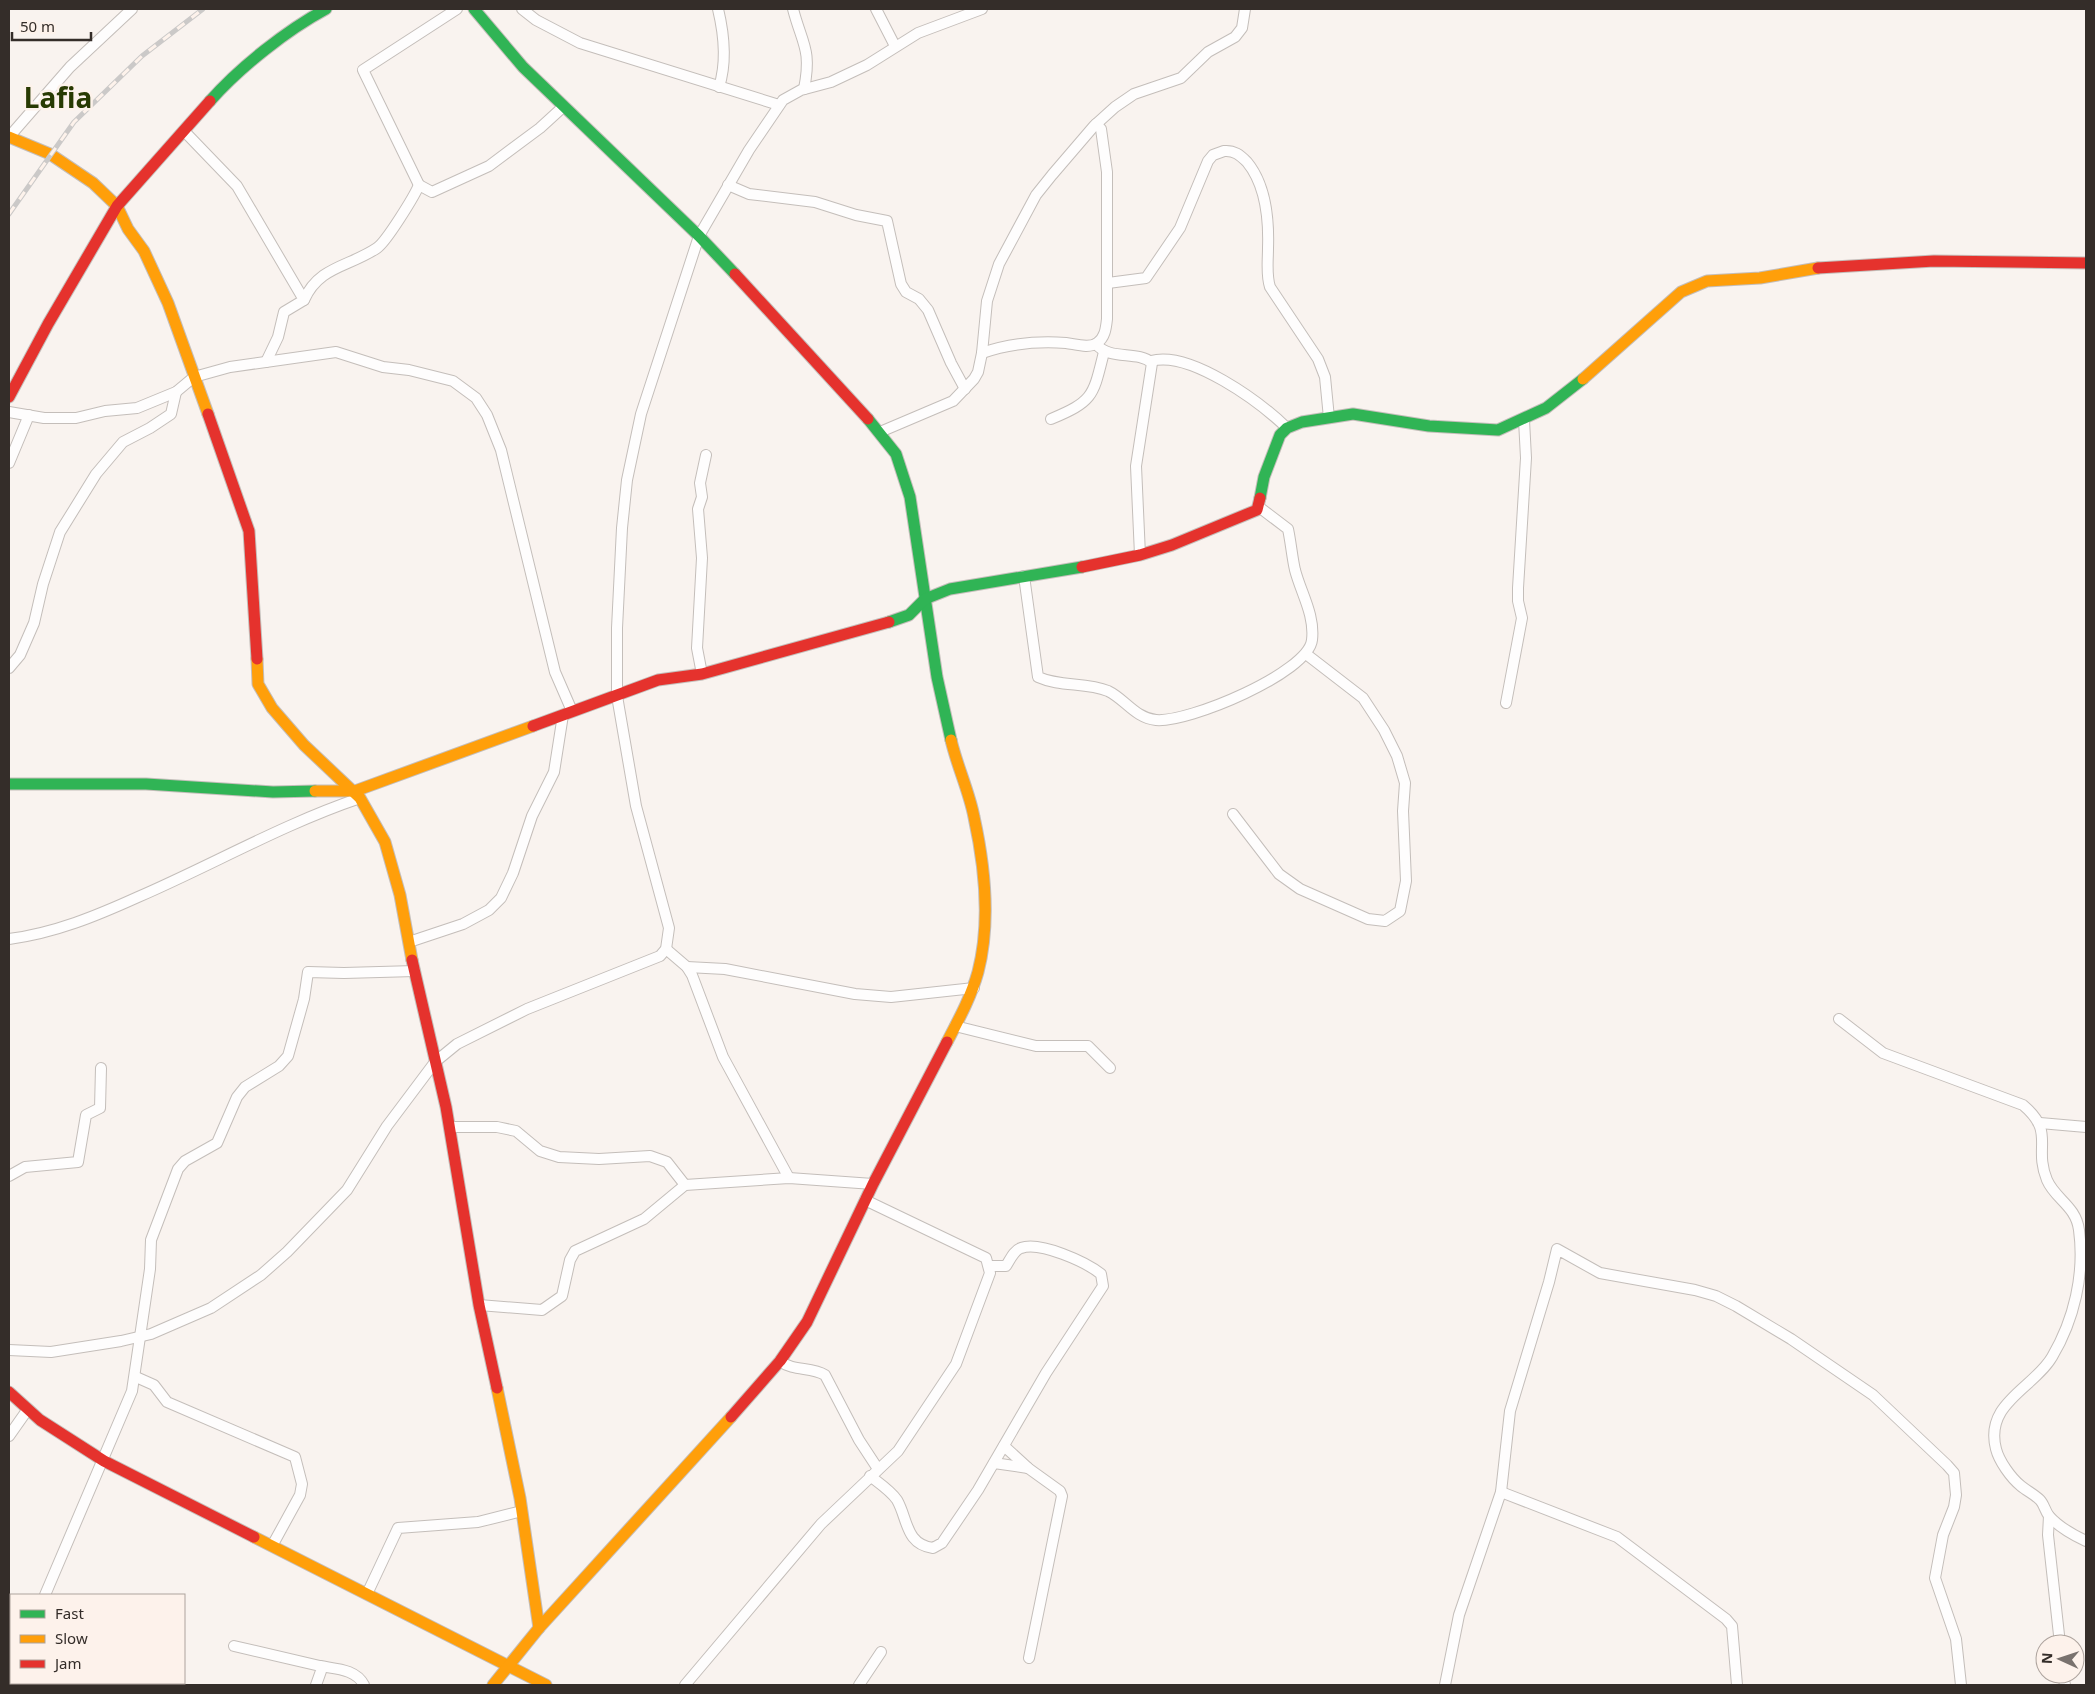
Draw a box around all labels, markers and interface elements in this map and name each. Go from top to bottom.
scale bar [12,10,91,42]
text: 50 m [20,16,55,36]
district label: Lafia [24,78,92,116]
legend [10,1594,185,1684]
text: Fast [55,1603,84,1623]
text: Slow [55,1628,88,1648]
north arrow [2035,1634,2085,1684]
text: N [2037,1652,2056,1664]
text: Jam [53,1653,82,1673]

